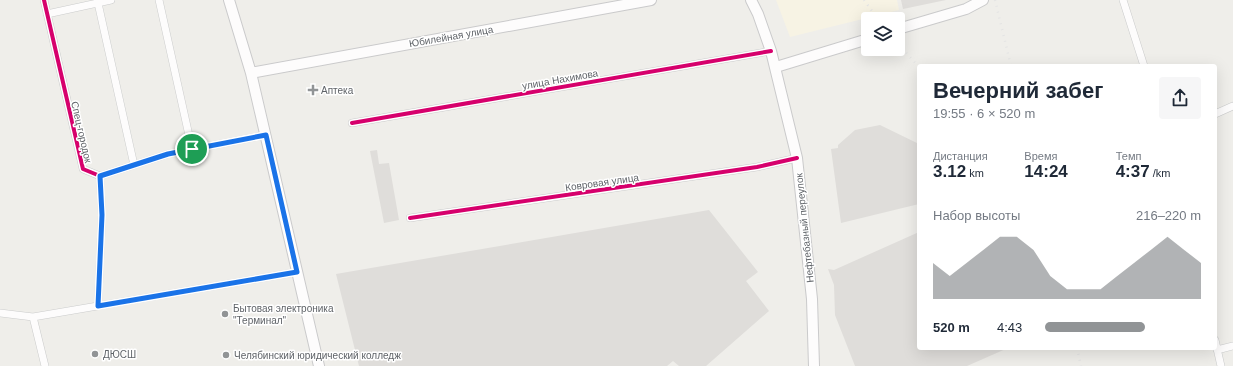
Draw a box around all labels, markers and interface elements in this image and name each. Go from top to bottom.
map controls [861,12,905,56]
button: layers [861,12,905,56]
street label: Юбилейная улица [408,24,494,49]
street label: улица Нахимова [521,67,599,92]
button: share [1159,77,1201,119]
text: Вечерний забег [933,78,1103,103]
marker: Аптека [308,85,318,95]
place label: Аптека [321,85,354,96]
street label: Спец-городок [69,100,94,165]
text: 19:55 · 6 × 520 m [933,106,1035,121]
pin [175,132,209,166]
icon: arrive [181,138,203,160]
text: Дистанция [933,150,988,162]
text: Время [1024,150,1057,162]
text: Темп [1116,150,1141,162]
text: 3.12 [933,162,966,181]
text: 14:24 [1024,162,1068,181]
text: 4:37 [1116,162,1150,181]
text: km [966,167,984,179]
text: /km [1150,167,1170,179]
street label: Ковровая улица [565,172,640,193]
street label: Нефтебазный переулок [793,172,816,283]
text: Набор высоты [933,208,1020,223]
text: 216–220 m [1136,208,1201,223]
place label: Бытовая электроника "Терминал" [233,303,334,326]
marker: Бытовая электроника "Терминал" [220,309,230,319]
text: 520 m [933,320,970,335]
text: 4:43 [997,320,1022,335]
marker: ДЮСШ [90,349,100,359]
place label: ДЮСШ [103,349,136,360]
marker: Челябинский юридический колледж [221,350,231,360]
place label: Челябинский юридический колледж [234,350,401,361]

